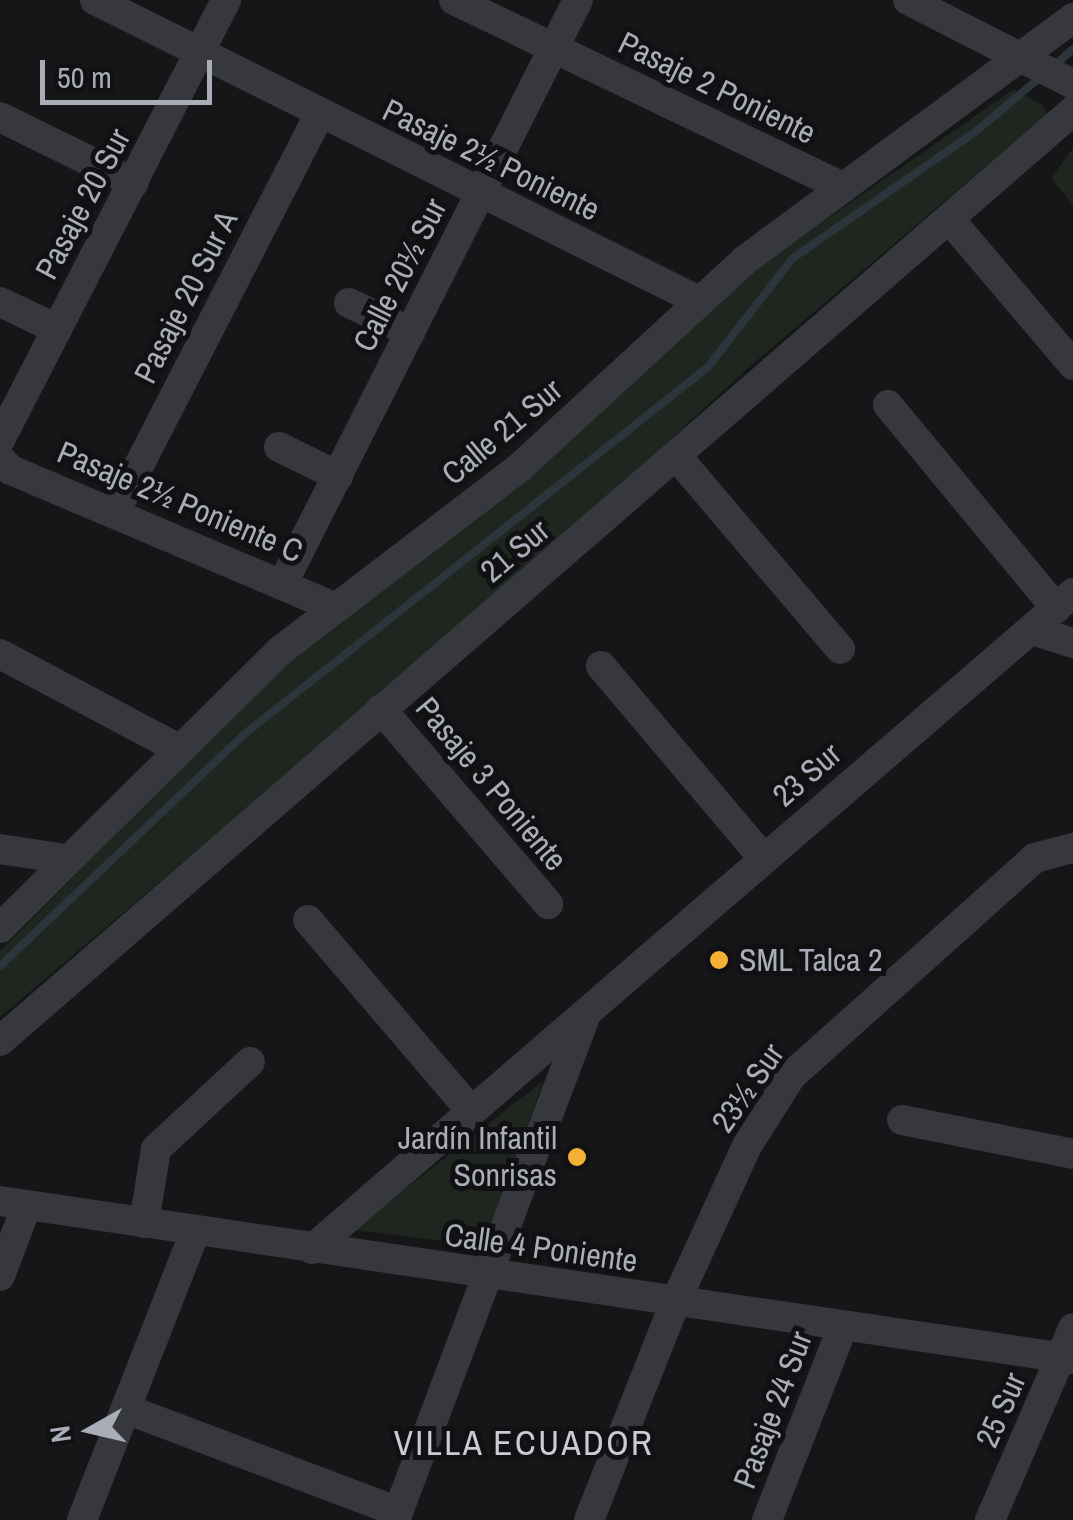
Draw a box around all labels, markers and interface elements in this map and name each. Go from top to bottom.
street label: Pasaje 2 Poniente [612,24,822,152]
scale bar [45,40,218,102]
text: 50 m [57,57,112,97]
street label: Pasaje 2½ Poniente [376,91,606,229]
street label: Pasaje 20 Sur [27,122,139,286]
street label: Calle 20½ Sur [345,192,455,358]
street label: Pasaje 20 Sur A [126,204,246,390]
street label: Calle 21 Sur [434,371,570,493]
street label: Pasaje 2½ Poniente C [52,433,308,571]
street label: 21 Sur [473,511,557,591]
street label: Pasaje 3 Poniente [407,690,575,878]
street label: 23 Sur [765,735,849,815]
place label: SML Talca 2 [739,941,884,979]
marker: SML Talca 2 [708,949,730,971]
street label: 23½ Sur [704,1036,792,1140]
place label: Jardín Infantil Sonrisas [398,1120,557,1195]
marker: Jardín Infantil Sonrisas [566,1146,588,1168]
street label: Calle 4 Poniente [442,1215,640,1281]
street label: Pasaje 24 Sur [726,1326,820,1494]
street label: 25 Sur [968,1367,1034,1453]
north arrow [40,1380,140,1480]
district label: VILLA ECUADOR [393,1422,655,1464]
text: N [40,1423,80,1445]

